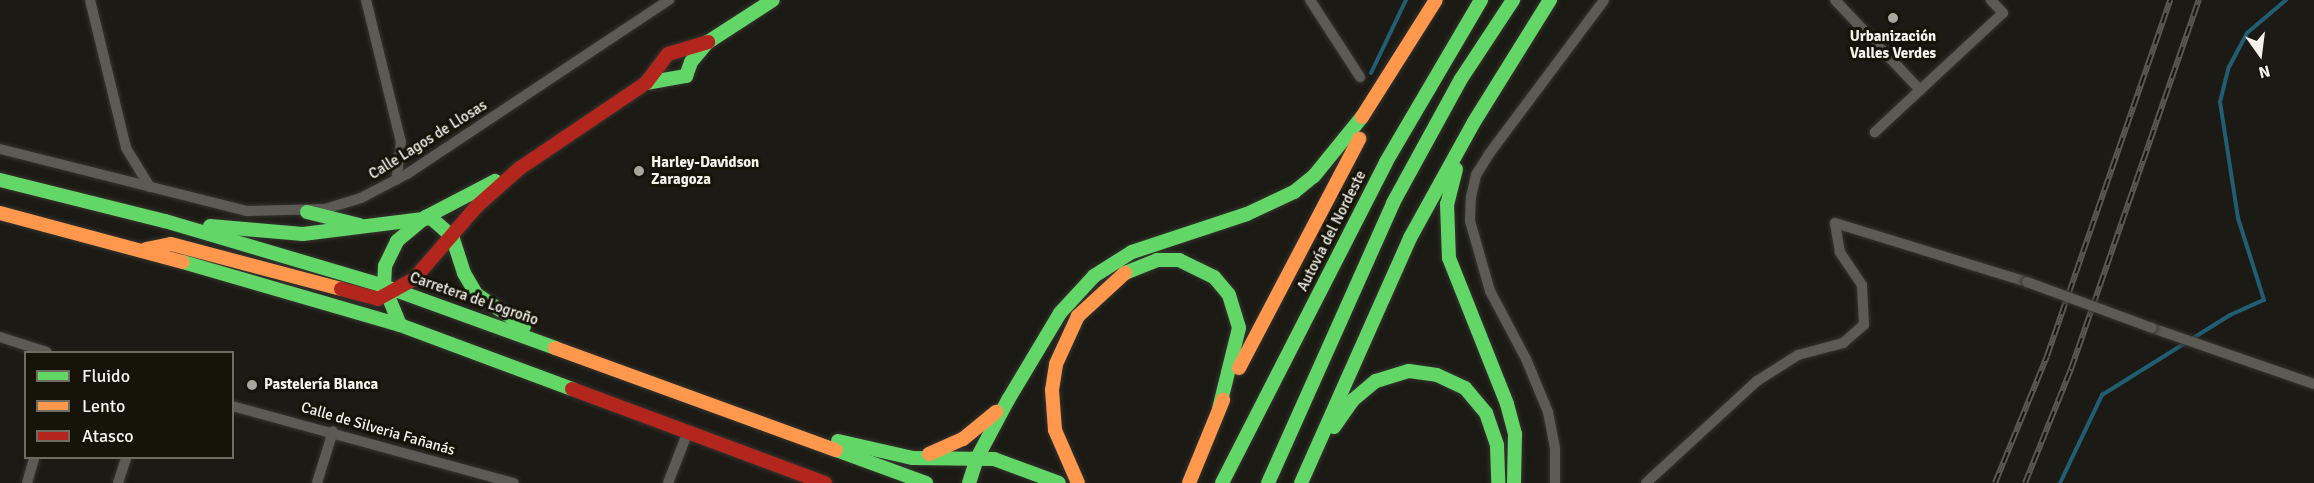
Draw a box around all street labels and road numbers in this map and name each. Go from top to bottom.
street label: Calle Lagos de Llosas [366,96,490,184]
street label: Autovía del Nordeste [1294,168,1370,294]
street label: Carretera de Logroño [407,269,541,329]
street label: Calle de Silveria Fañanás [299,398,457,460]

